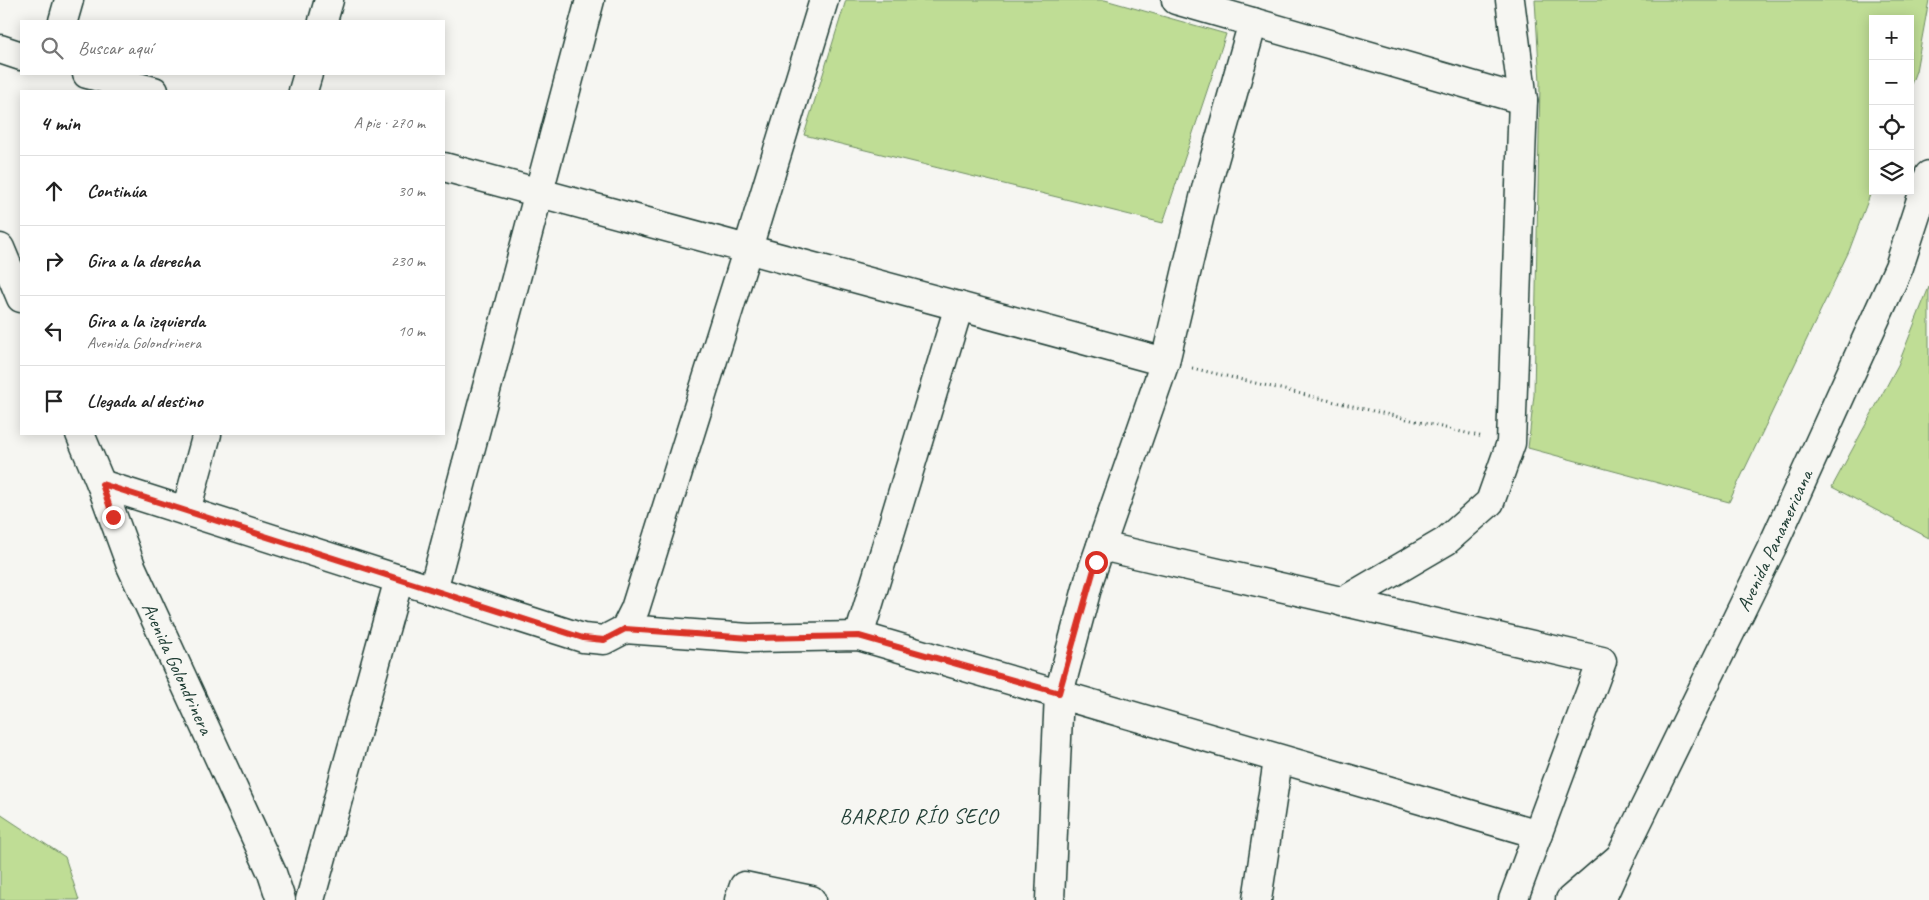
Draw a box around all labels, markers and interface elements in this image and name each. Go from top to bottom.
map controls [1869,15,1914,195]
button: + [1869,15,1914,60]
search box [20,20,445,75]
icon: search [38,34,66,62]
text: Buscar aquí [78,36,152,60]
button: − [1869,60,1914,105]
button: locate [1869,105,1914,150]
text: 4 min [40,110,80,136]
text: A pie · 270 m [354,113,425,133]
button: layers [1869,150,1914,195]
icon: ahead [40,177,68,205]
text: Continúa [87,179,146,203]
text: 30 m [398,181,425,201]
icon: right [40,247,68,275]
text: Gira a la derecha [87,249,200,273]
text: 230 m [391,251,425,271]
text: Gira a la izquierda [87,309,205,333]
icon: left [40,317,68,345]
text: 10 m [398,321,425,341]
text: Avenida Golondrinera [87,333,201,353]
icon: arrive [40,387,68,415]
text: Llegada al destino [87,389,203,413]
street label: Avenida Panamericana [1730,464,1819,615]
route end [102,506,125,529]
route start [1085,551,1108,574]
street label: Avenida Golondrinera [137,598,220,740]
district label: BARRIO RÍO SECO [840,803,1000,829]

